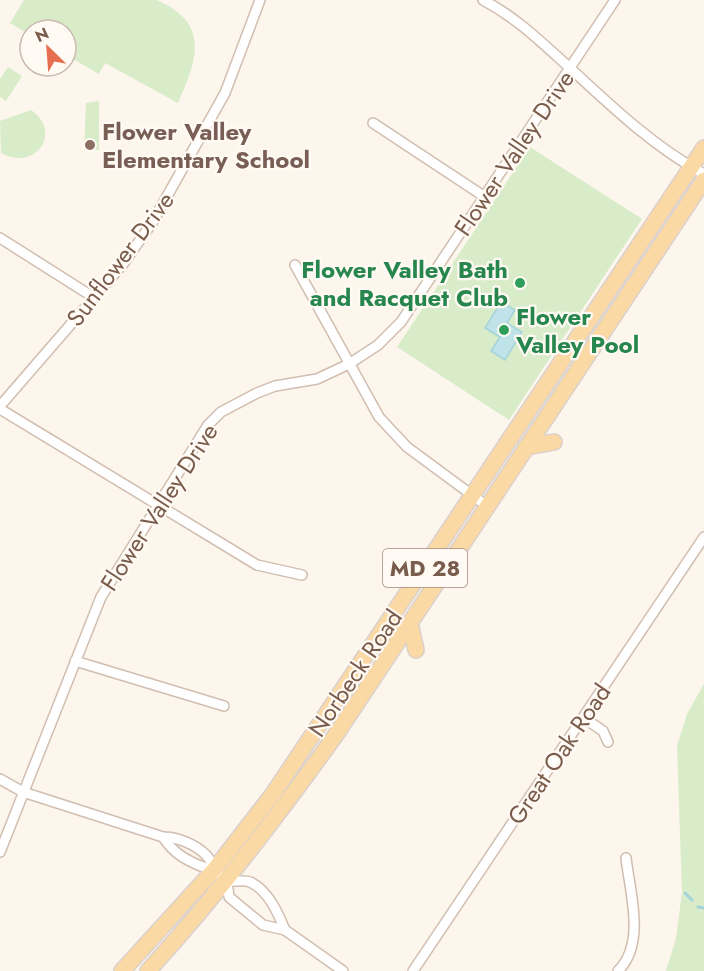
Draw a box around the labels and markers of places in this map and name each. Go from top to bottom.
place label: Flower Valley Elementary School [102,114,310,177]
marker: Flower Valley Elementary School [83,138,97,152]
place label: Flower Valley Bath and Racquet Club [301,252,508,315]
marker: Flower Valley Bath and Racquet Club [513,276,527,290]
place label: Flower Valley Pool [515,299,639,362]
marker: Flower Valley Pool [497,323,511,337]

